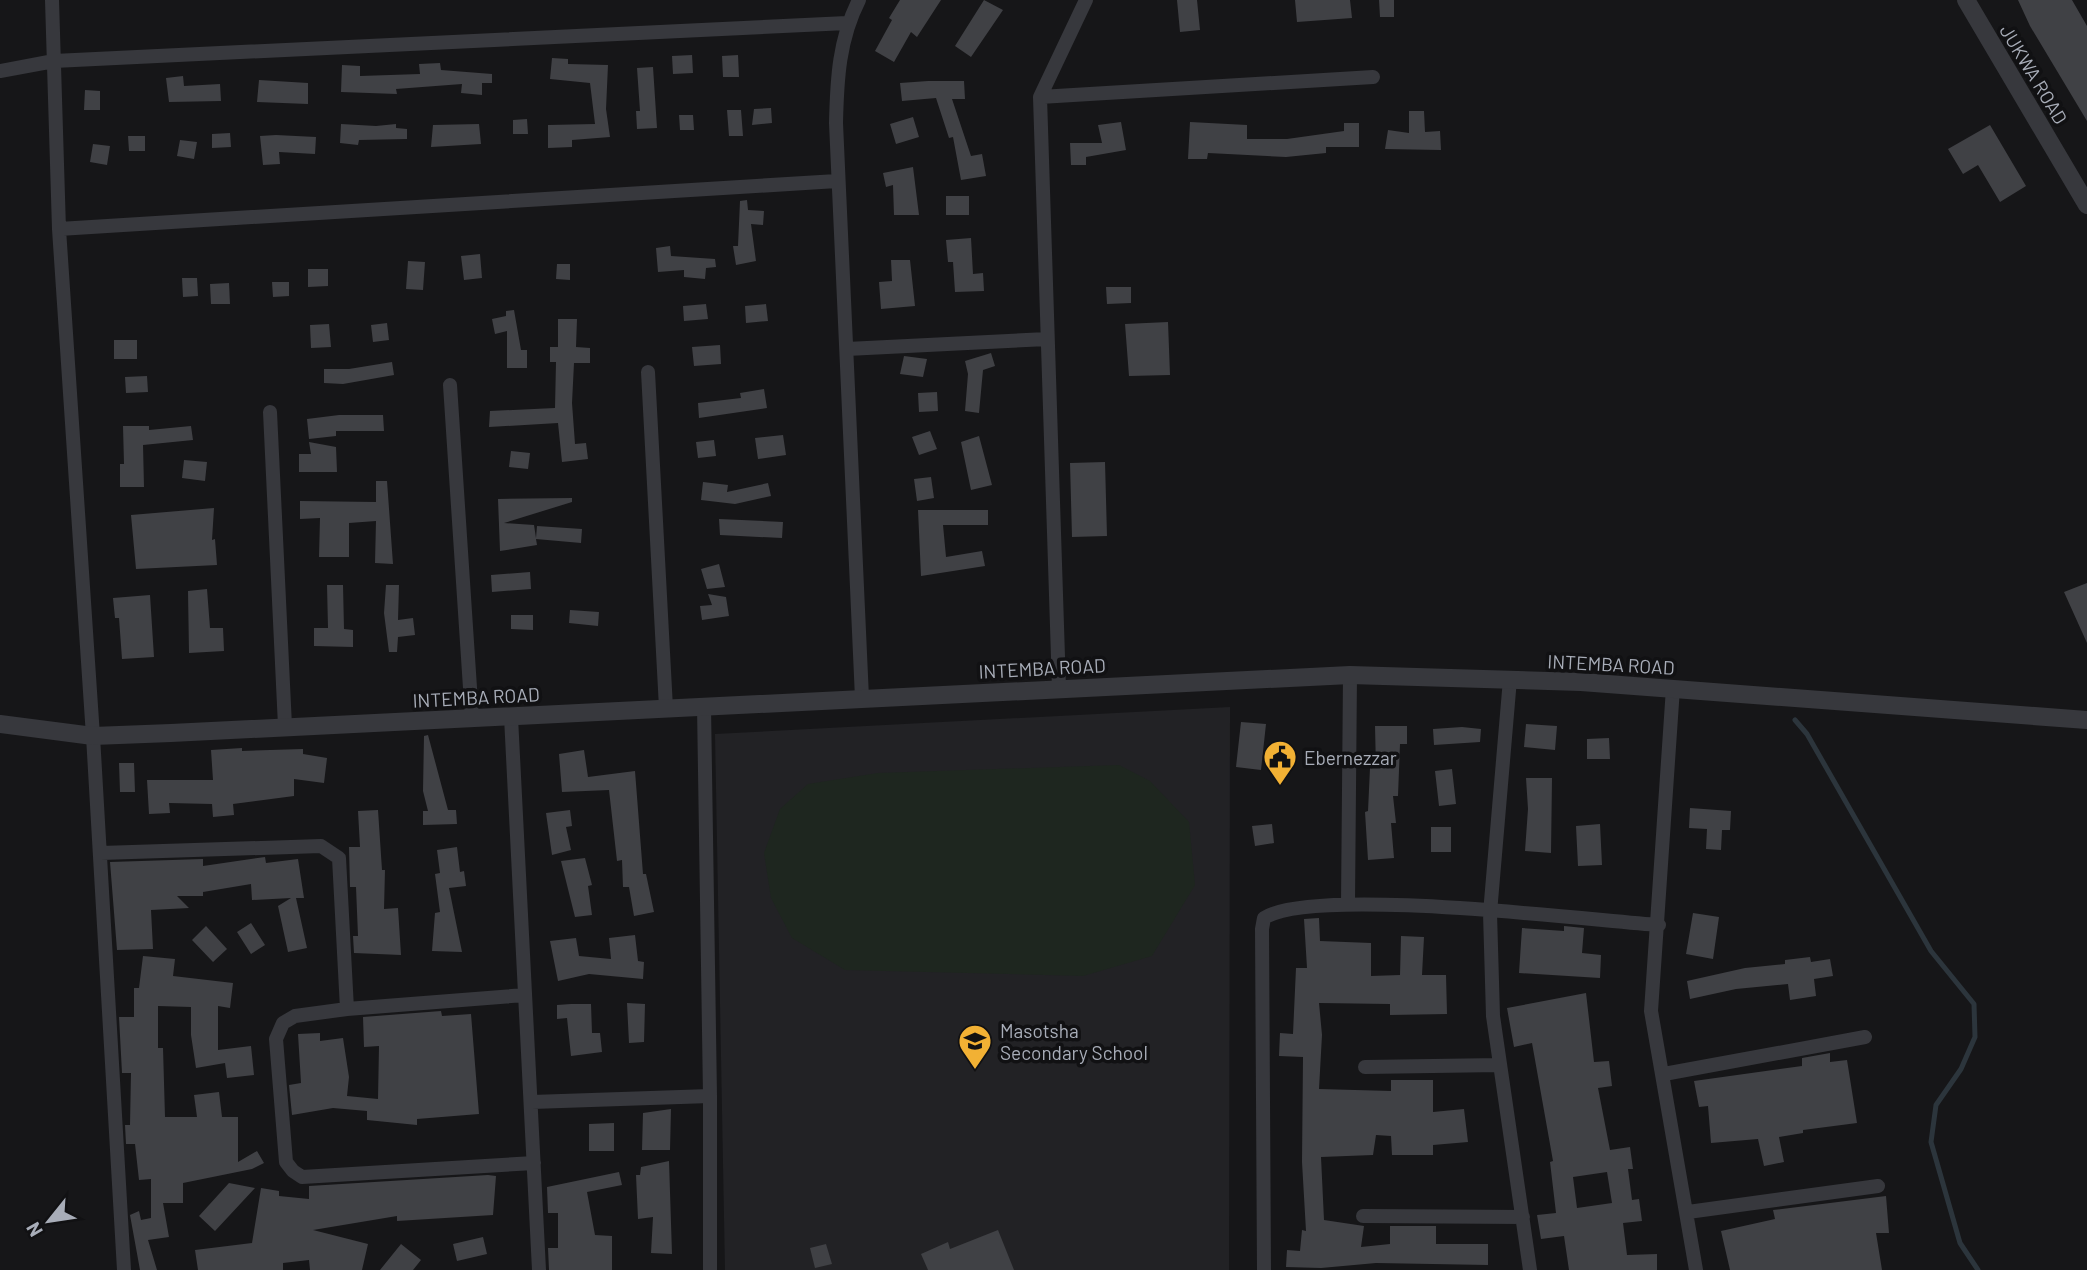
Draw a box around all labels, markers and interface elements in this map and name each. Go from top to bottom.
street label: JUKWA ROAD [1995,20,2073,128]
street label: INTEMBA ROAD [1547,649,1675,679]
street label: INTEMBA ROAD [978,653,1106,683]
street label: INTEMBA ROAD [412,682,540,712]
public building icon: Ebernezzar [1261,738,1299,787]
place label: Ebernezzar [1304,746,1397,769]
place label: Masotsha Secondary School [1000,1019,1148,1064]
school or university icon: Masotsha Secondary School [956,1022,994,1071]
north arrow [14,1186,84,1256]
text: N [21,1219,47,1241]

